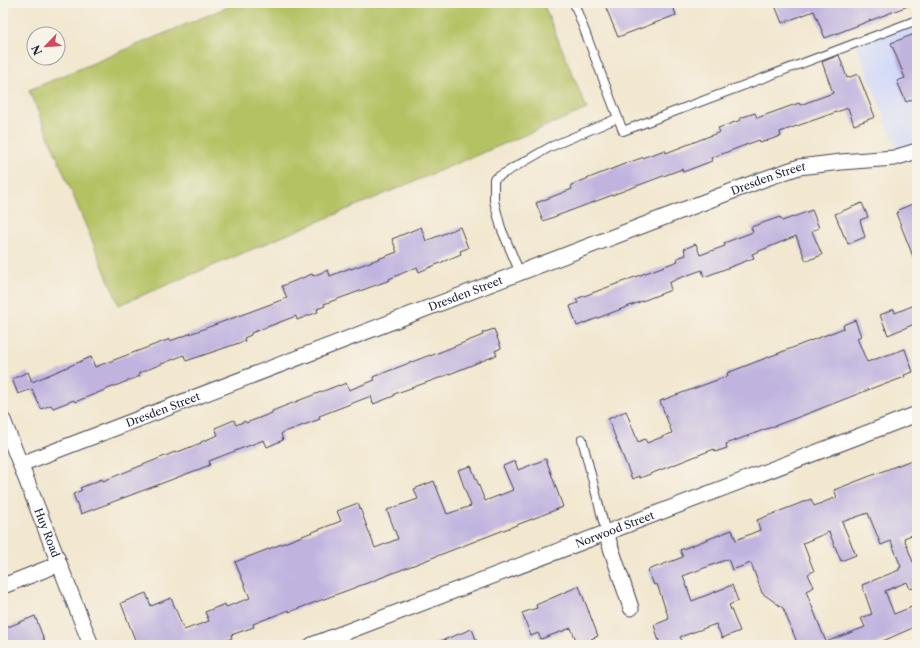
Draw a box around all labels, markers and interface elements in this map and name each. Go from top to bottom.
north arrow [26,26,66,66]
text: N [28,43,45,58]
street label: Dresden Street [729,159,806,198]
street label: Dresden Street [426,273,505,314]
street label: Dresden Street [124,389,202,430]
street label: Huy Road [31,506,63,560]
street label: Norwood Street [573,508,656,551]

